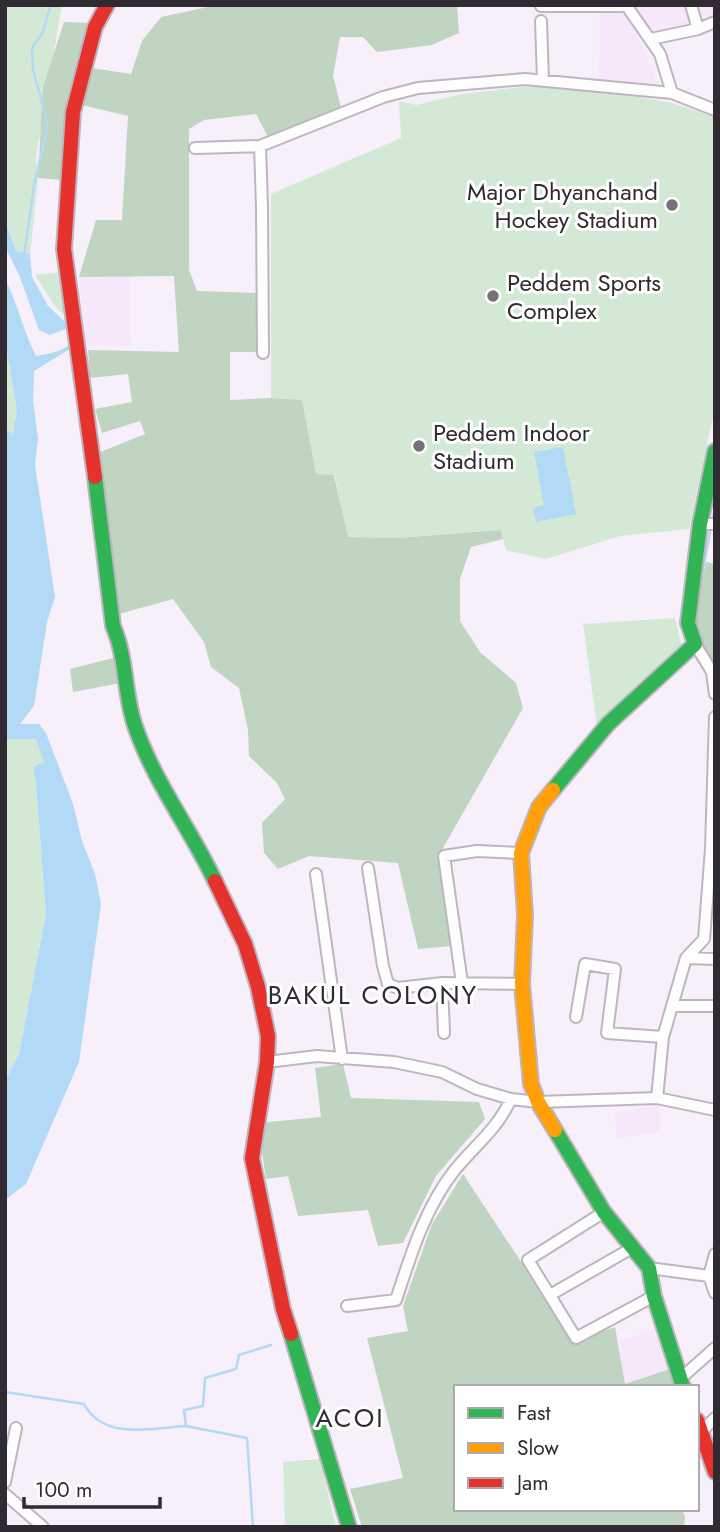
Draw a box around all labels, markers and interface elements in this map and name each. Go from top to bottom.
place label: Major Dhyanchand Hockey Stadium [467,174,658,237]
marker: Major Dhyanchand Hockey Stadium [664,197,680,213]
place label: Peddem Sports Complex [507,265,661,328]
marker: Peddem Sports Complex [485,288,501,304]
place label: Peddem Indoor Stadium [433,415,591,478]
marker: Peddem Indoor Stadium [411,438,427,454]
district label: BAKUL COLONY [268,976,478,1014]
legend [454,1385,699,1511]
text: Fast [517,1398,550,1428]
district label: ACOI [315,1399,385,1437]
text: Slow [517,1433,559,1463]
scale bar [24,1466,161,1510]
text: Jam [514,1468,549,1498]
text: 100 m [35,1475,92,1505]

